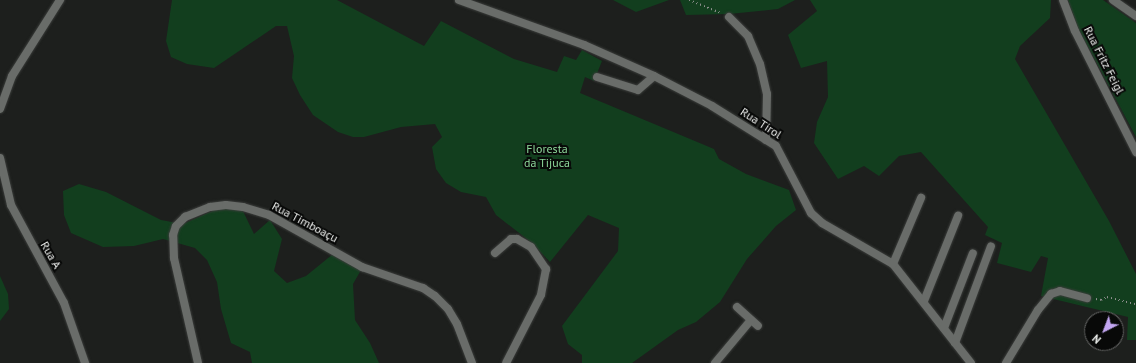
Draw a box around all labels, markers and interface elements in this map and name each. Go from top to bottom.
street label: Rua Fritz Feigl [1081,24,1127,96]
street label: Rua Tirol [738,104,784,142]
park label: Floresta da Tijuca [524,142,570,170]
street label: Rua Timboaçu [269,199,341,245]
street label: Rua A [37,239,65,271]
north arrow [1084,311,1124,351]
text: N [1089,332,1104,347]

